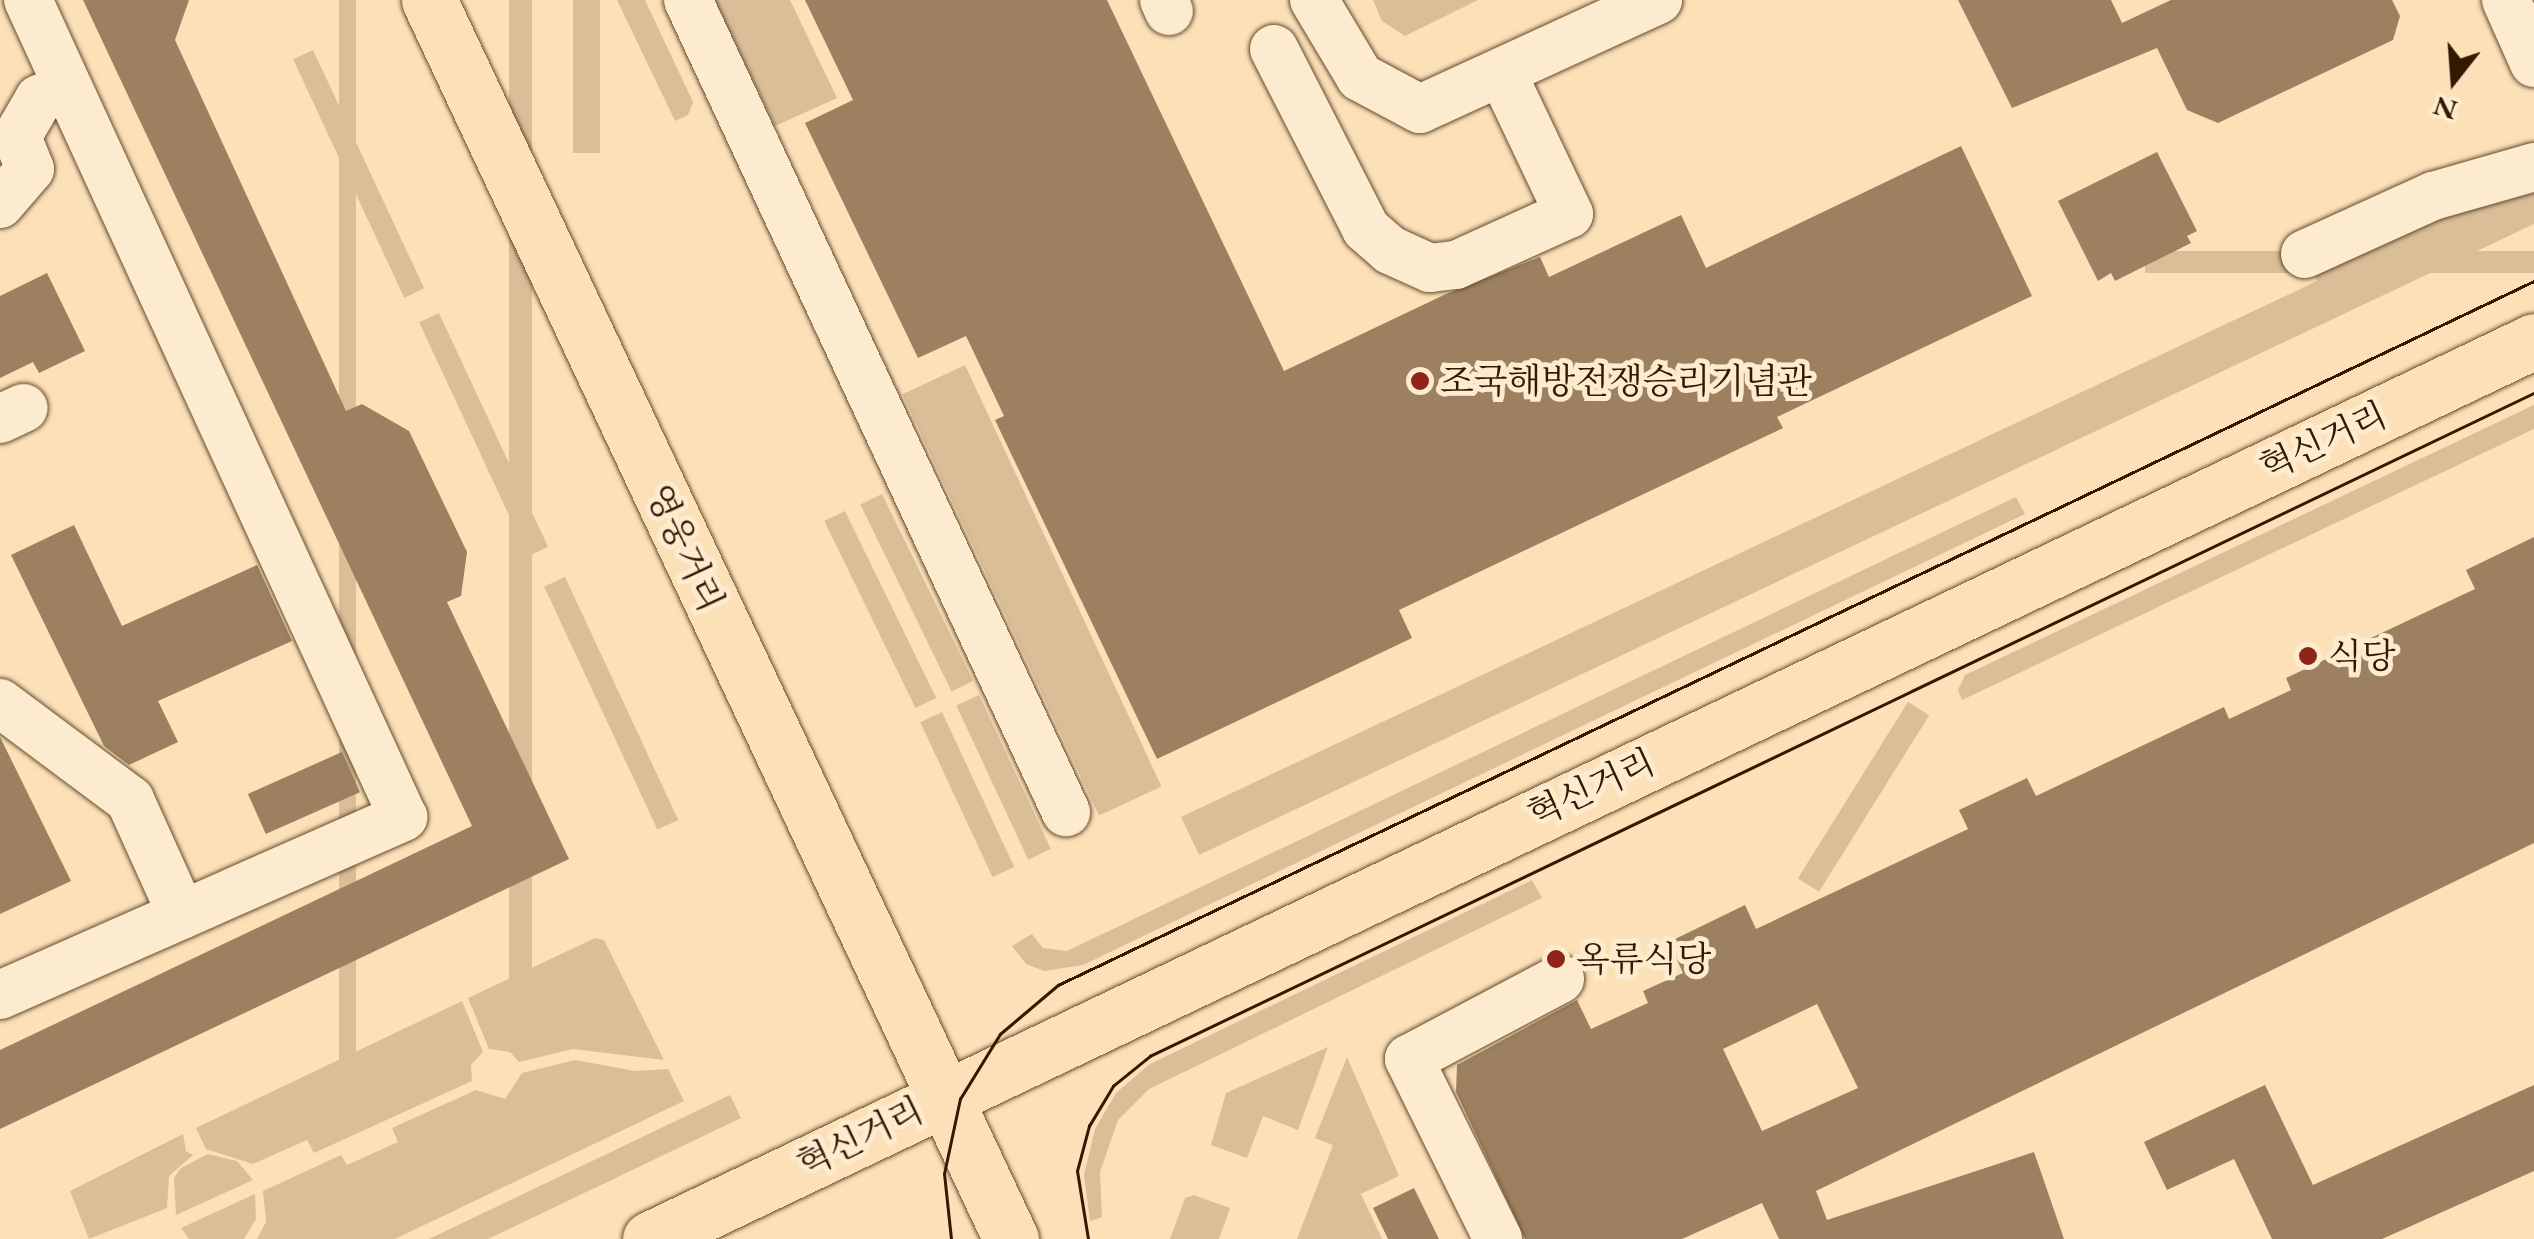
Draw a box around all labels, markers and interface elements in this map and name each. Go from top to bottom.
north arrow [2404,30,2504,130]
text: N [2429,88,2461,129]
place label: 조국해방전쟁승리기념관 [1440,360,1812,402]
marker: 조국해방전쟁승리기념관 [1409,370,1431,392]
street label: 혁신거리 [2253,393,2393,489]
street label: 영웅거리 [637,478,733,618]
place label: 식당 [2328,635,2396,677]
marker: 식당 [2297,645,2319,667]
street label: 혁신거리 [1521,740,1661,836]
place label: 옥류식당 [1576,938,1711,980]
marker: 옥류식당 [1545,948,1567,970]
street label: 혁신거리 [790,1088,930,1186]

